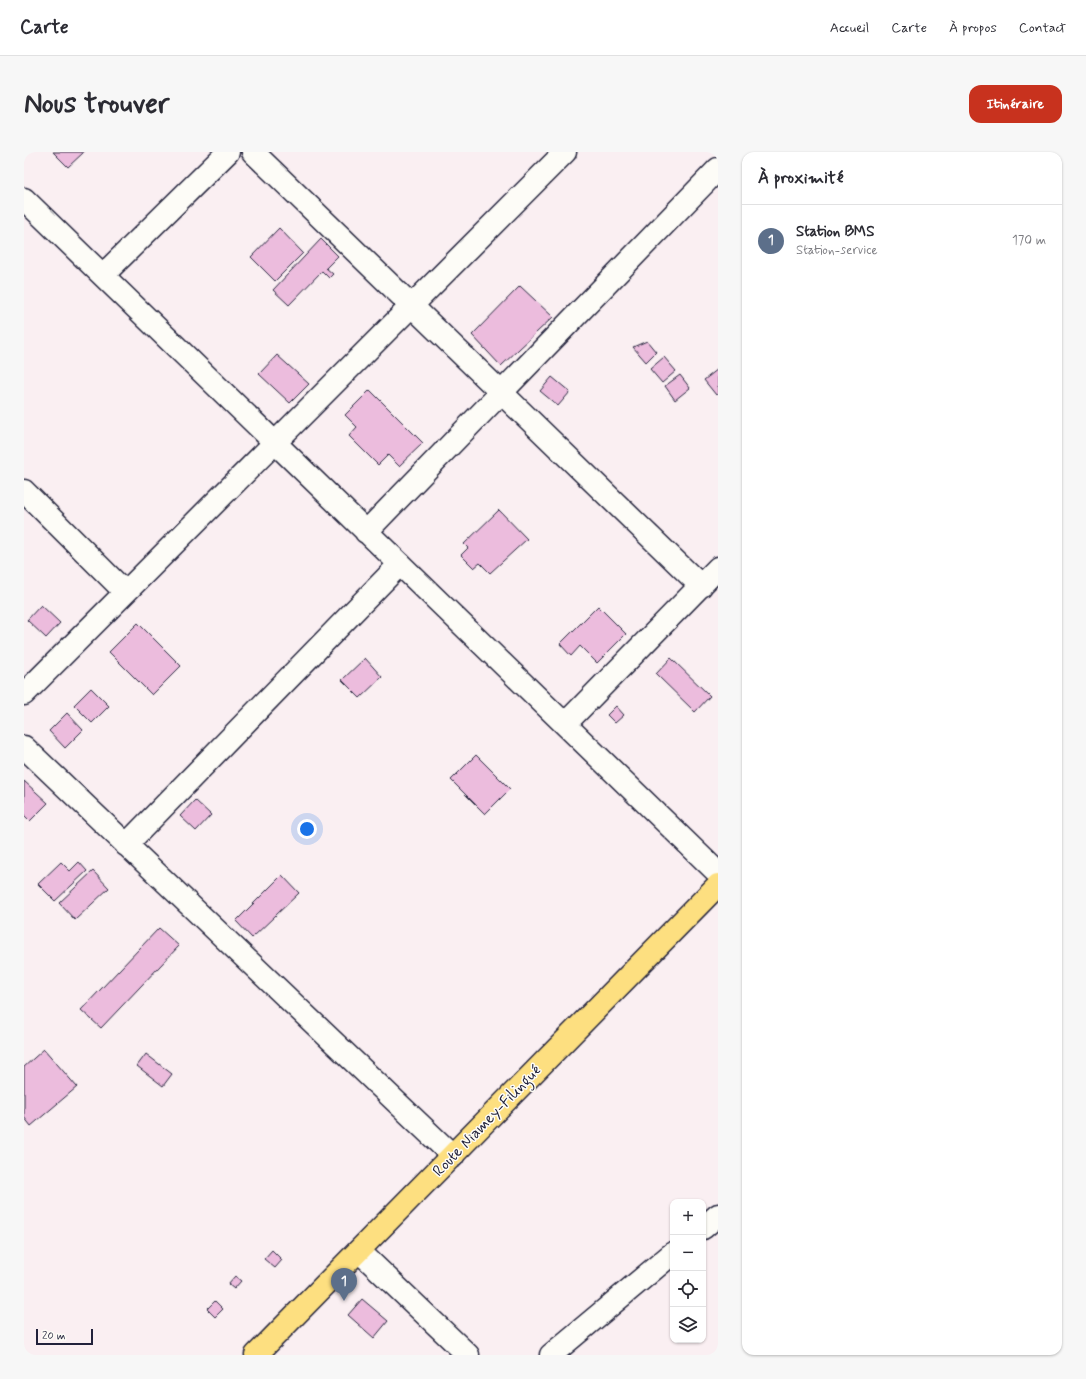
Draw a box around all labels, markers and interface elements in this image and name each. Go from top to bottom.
text: Carte [20,15,69,40]
text: Accueil [830,19,869,37]
text: Carte [891,19,927,37]
text: À propos [949,19,997,37]
text: Contact [1019,19,1066,37]
button: Itinéraire [969,85,1062,123]
text: Nous trouver [24,86,169,123]
text: À proximité [758,167,843,189]
text: Station BMS [796,222,874,242]
text: 1 [768,232,774,249]
text: 170 m [1012,232,1046,249]
text: Station-service [796,242,878,259]
your location [297,819,317,839]
street label: Route Niamey-Filingué [428,1061,547,1182]
map controls [670,1199,706,1343]
button: + [670,1199,706,1235]
button: − [670,1235,706,1271]
pin: 1 [331,1268,357,1301]
button: locate [670,1271,706,1307]
button: layers [670,1307,706,1343]
scale bar [36,1327,93,1346]
text: 20 m [42,1329,65,1343]

